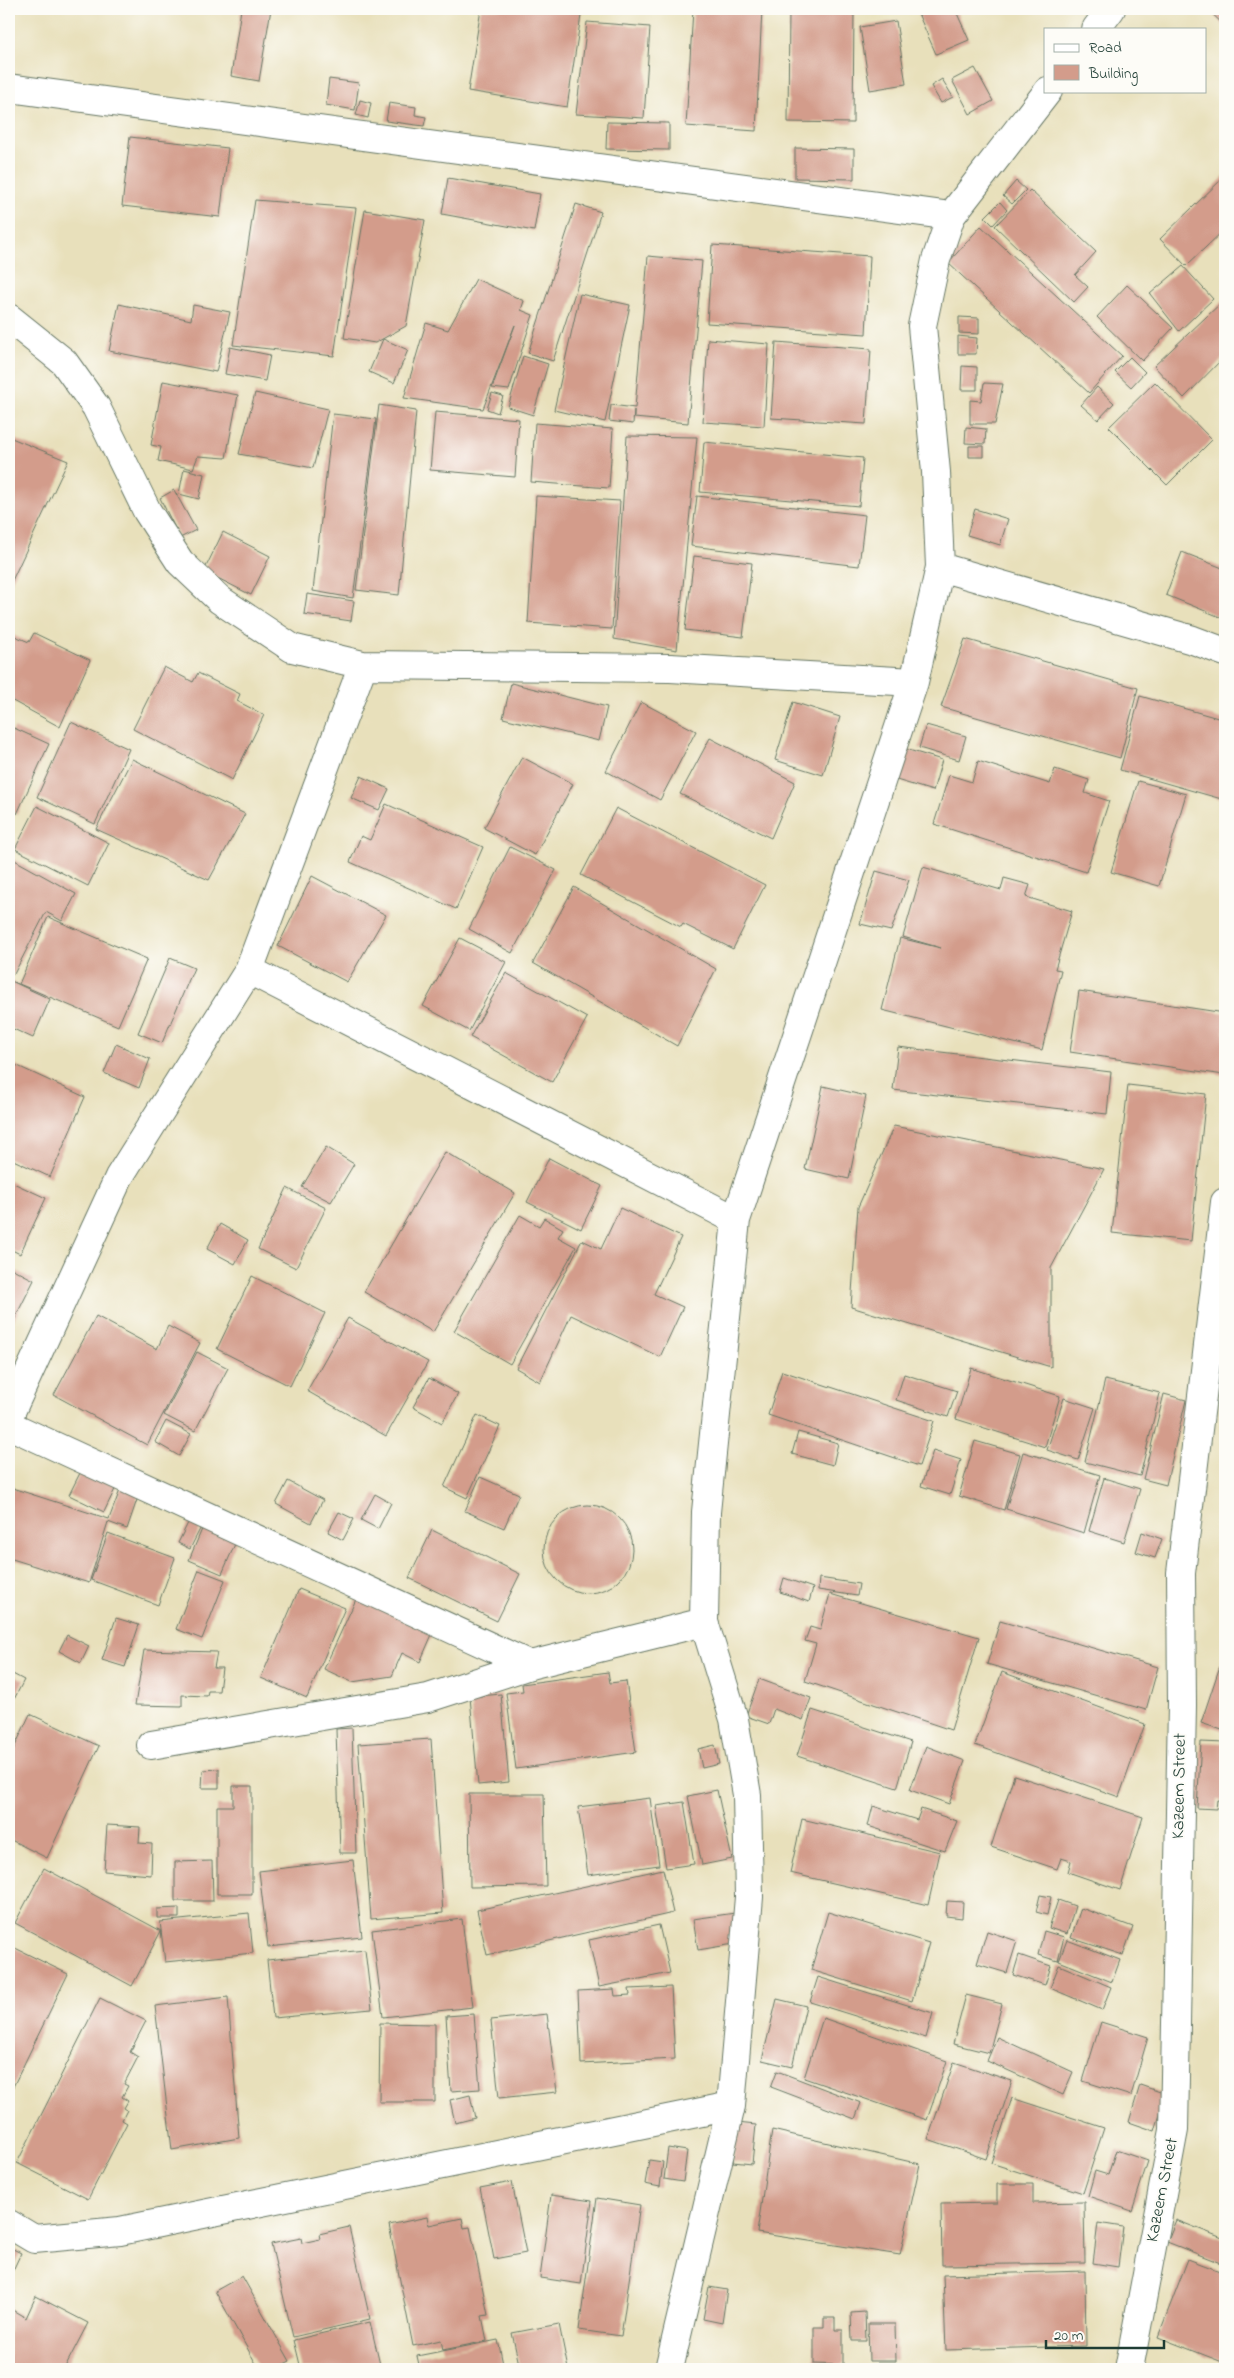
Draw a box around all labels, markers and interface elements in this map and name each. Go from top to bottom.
legend [1044,28,1206,92]
text: Road [1089,37,1122,59]
text: Building [1088,63,1138,86]
street label: Kazeem Street [1166,1733,1194,1839]
street label: Kazeem Street [1140,2136,1186,2244]
scale bar [1046,2318,1164,2350]
text: 20 m [1054,2325,1084,2347]

